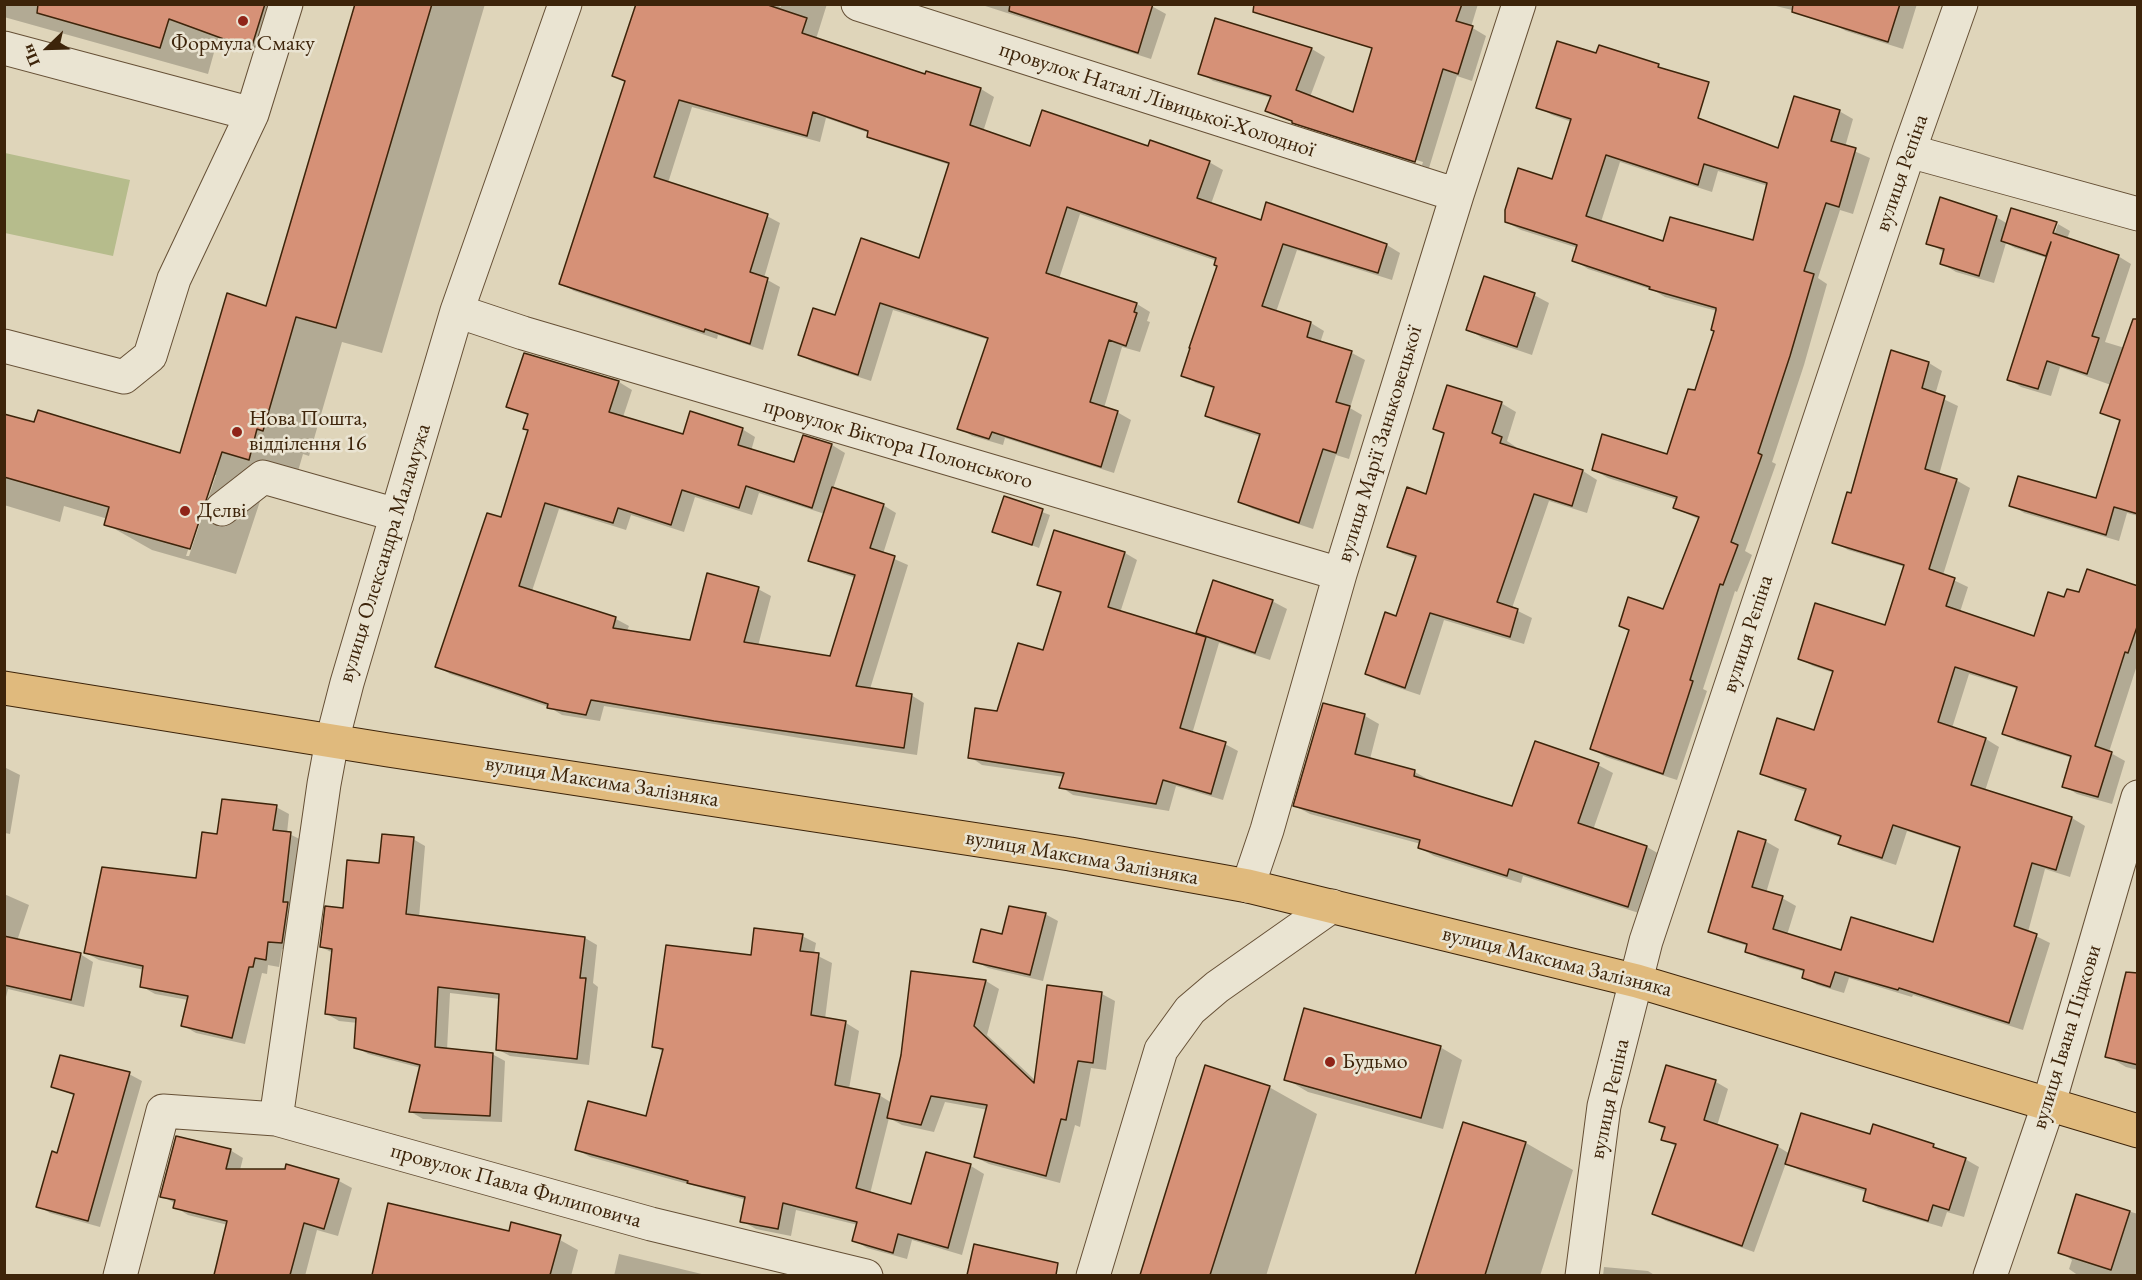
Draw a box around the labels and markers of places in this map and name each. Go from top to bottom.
marker: Формула Смаку [236,14,250,28]
place label: Формула Смаку [171,31,315,57]
place label: Нова Пошта, відділення 16 [249,406,367,458]
marker: Нова Пошта, відділення 16 [230,425,244,439]
place label: Делві [197,498,246,524]
marker: Делві [178,504,192,518]
place label: Будьмо [1342,1049,1408,1075]
marker: Будьмо [1323,1055,1337,1069]

